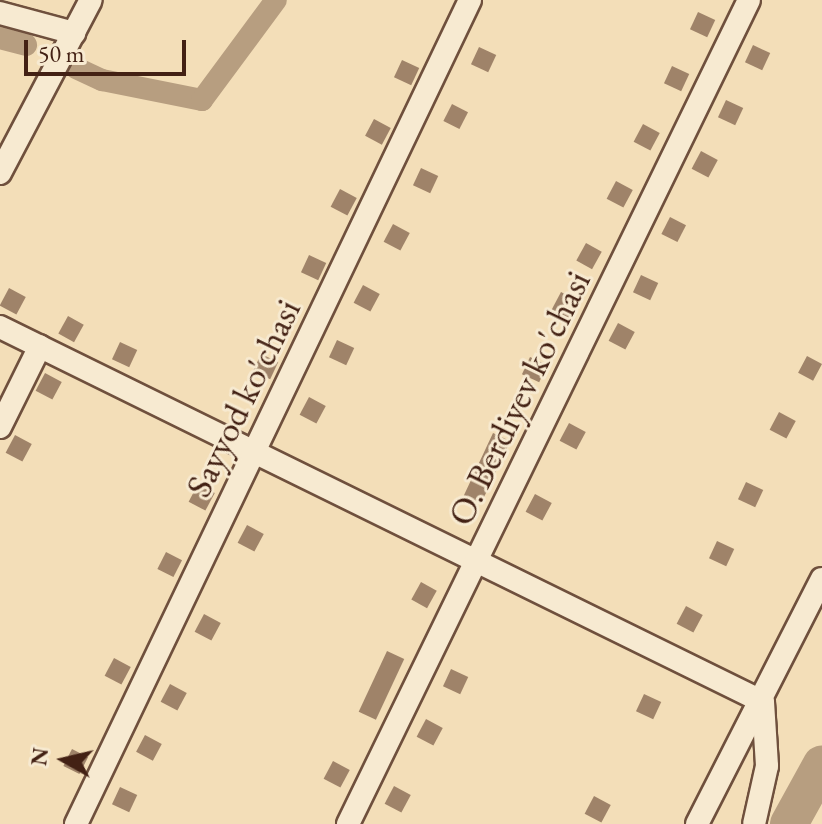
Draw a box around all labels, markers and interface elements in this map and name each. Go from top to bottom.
scale bar [28,24,190,74]
text: 50 m [38,38,85,69]
street label: O. Berdiyev ko'chasi [439,264,599,532]
street label: Sayyod ko'chasi [177,292,309,504]
north arrow [24,720,104,800]
text: N [24,746,55,767]

